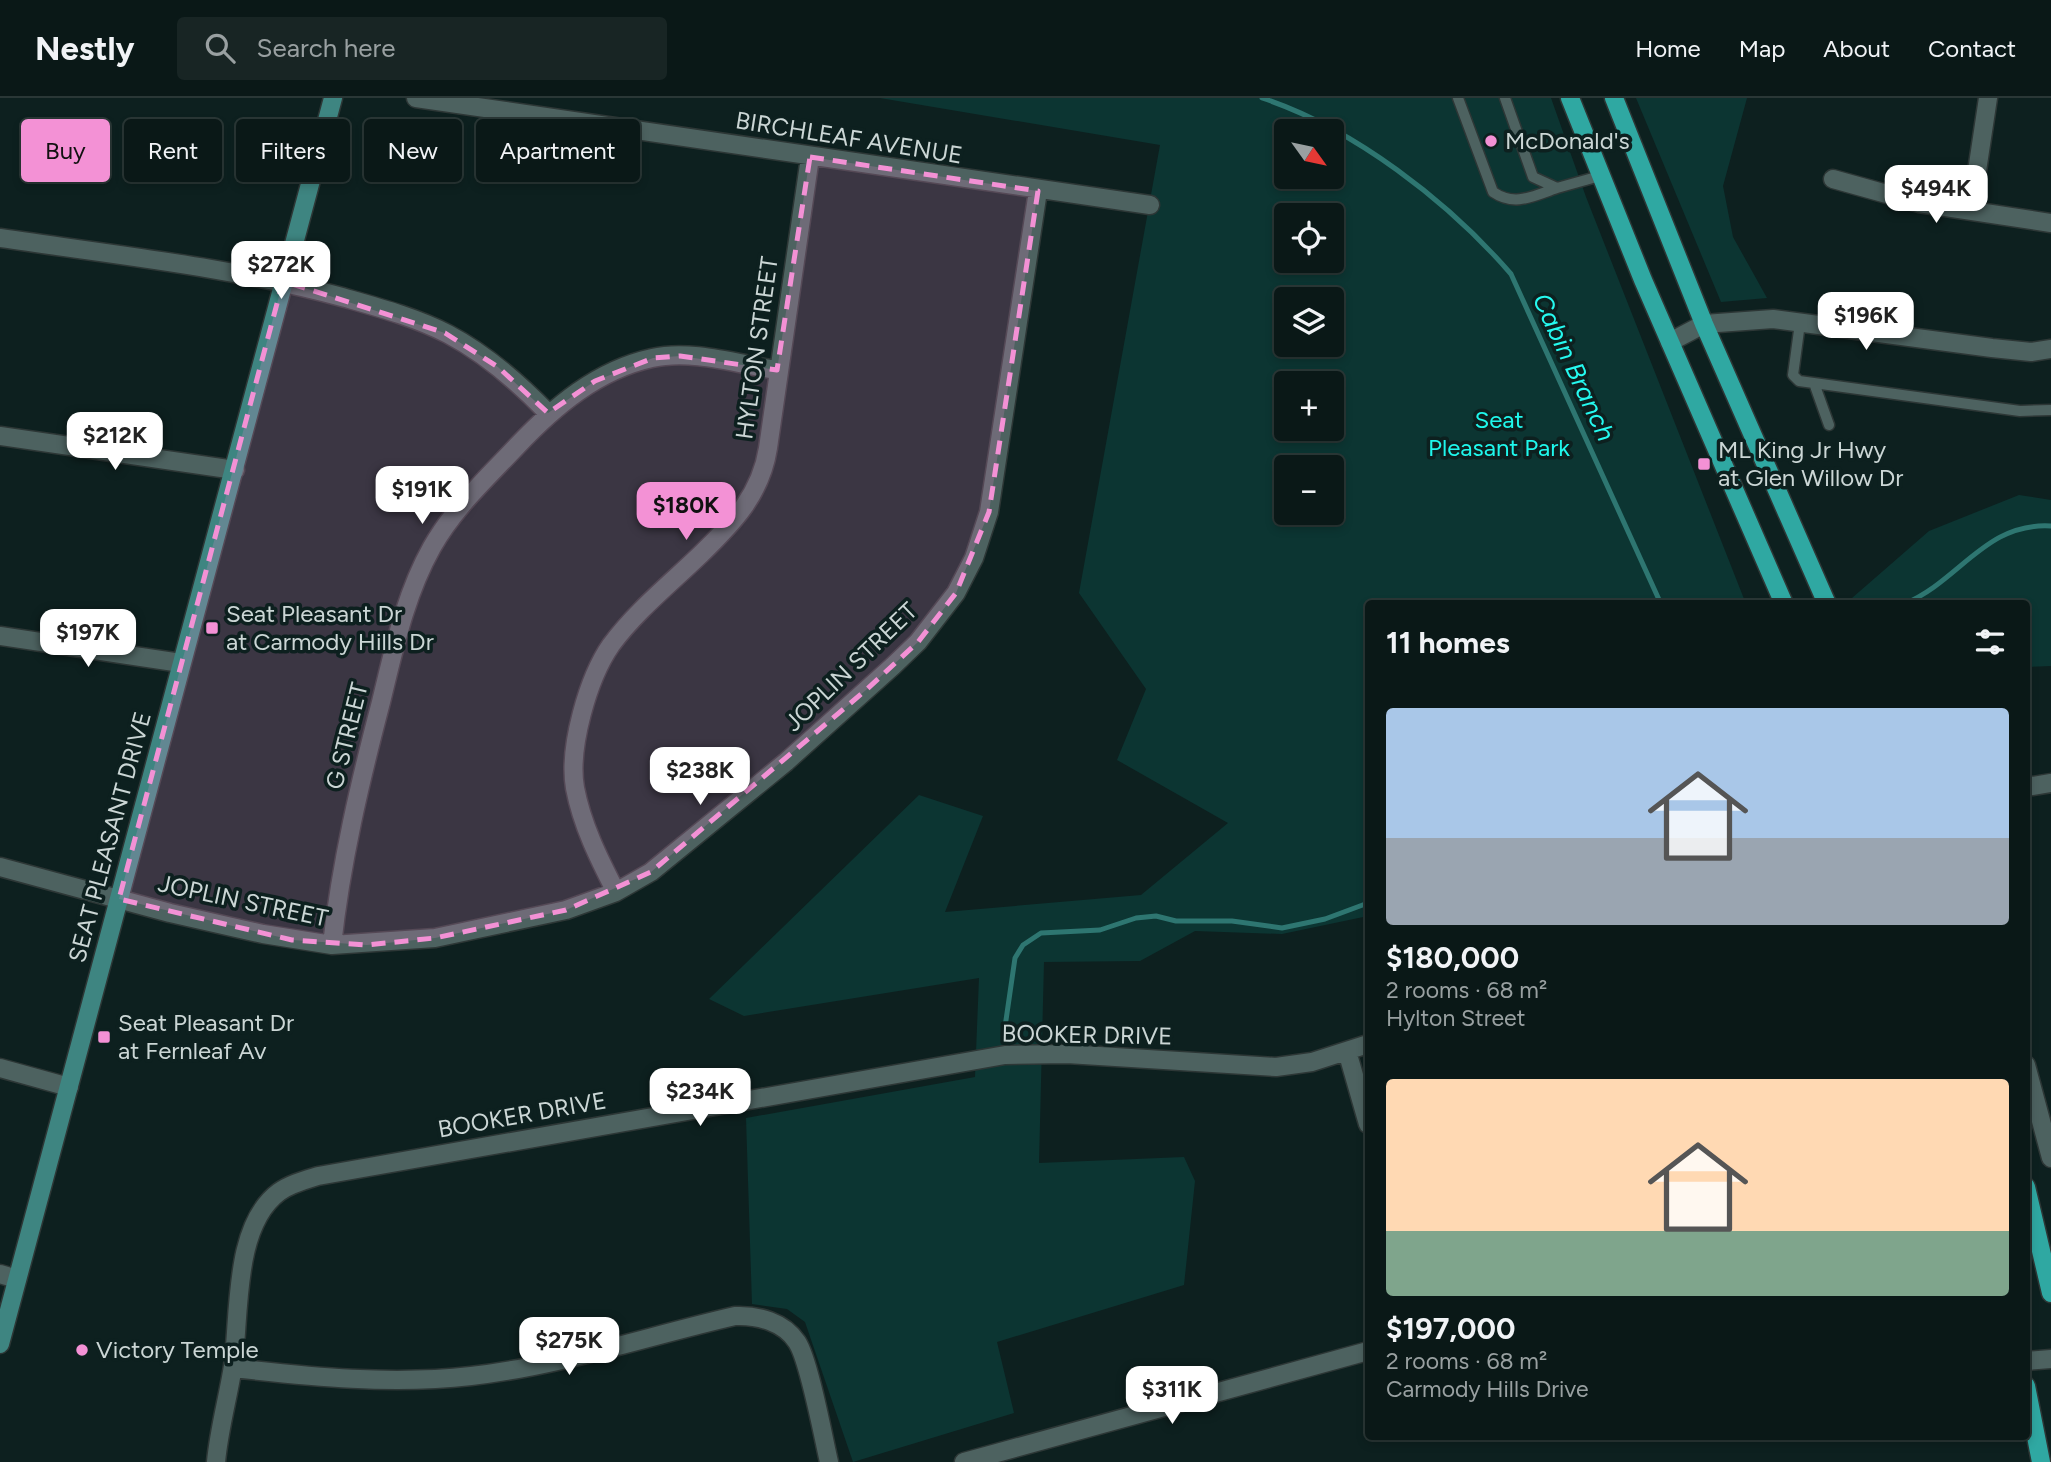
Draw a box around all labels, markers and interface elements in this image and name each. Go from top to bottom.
search box [177,17,667,80]
text: Nestly [35,29,135,68]
icon: search [201,29,239,67]
text: Search here [257,32,395,64]
text: Home [1635,34,1701,63]
text: Map [1739,34,1785,63]
text: About [1823,34,1890,63]
text: Contact [1928,34,2016,63]
street label: BIRCHLEAF AVENUE [734,105,965,170]
chip: Buy [21,119,110,182]
chip: Rent [124,119,222,182]
chip: Filters [236,119,350,182]
chip: New [364,119,462,182]
chip: Apartment [476,119,640,182]
north arrow [1274,119,1344,189]
map controls [1274,119,1344,525]
place label: McDonald's [1505,126,1630,155]
marker: McDonald's [1483,133,1499,149]
pin: $494K [1887,166,1985,225]
text: $494K [1901,174,1971,202]
button: locate [1274,203,1344,273]
pin: $272K [232,242,330,301]
text: $272K [247,250,315,278]
street label: HYLTON STREET [729,255,784,441]
button: layers [1274,287,1344,357]
water label: Cabin Branch [1526,288,1622,446]
pin: $196K [1817,292,1915,352]
text: $196K [1834,301,1898,329]
button: + [1274,371,1344,441]
park label: Seat Pleasant Park [1428,405,1570,462]
pin: $212K [66,412,164,472]
text: $212K [83,421,147,449]
place label: ML King Jr Hwy at Glen Willow Dr [1718,435,1903,492]
button: − [1274,455,1344,525]
marker: ML King Jr Hwy at Glen Willow Dr [1696,456,1712,472]
pin: $191K [373,466,471,526]
text: $191K [392,475,452,503]
pin: $180K [637,482,735,542]
text: $180K [653,491,719,519]
street label: JOPLIN STREET [778,596,923,737]
place label: Seat Pleasant Dr at Carmody Hills Dr [226,599,434,656]
pin: $197K [39,610,137,669]
text: $197K [56,618,120,646]
marker: Seat Pleasant Dr at Carmody Hills Dr [204,620,220,636]
icon: filters [1971,623,2009,661]
text: 11 homes [1386,624,1510,661]
street label: G STREET [319,680,374,792]
street label: SEAT PLEASANT DRIVE [62,708,157,965]
pin: $238K [651,748,749,807]
icon: home [1635,753,1761,879]
text: $238K [666,756,734,784]
street label: JOPLIN STREET [155,868,331,933]
text: $180,000 [1386,939,1519,976]
text: 2 rooms · 68 m² [1386,976,1547,1004]
text: Hylton Street [1386,1004,1525,1032]
place label: Seat Pleasant Dr at Fernleaf Av [118,1008,294,1065]
street label: BOOKER DRIVE [1001,1019,1173,1050]
marker: Seat Pleasant Dr at Fernleaf Av [96,1029,112,1045]
pin: $234K [651,1068,749,1128]
text: $234K [666,1077,734,1105]
street label: BOOKER DRIVE [435,1085,608,1144]
icon: home [1635,1124,1761,1250]
text: $197,000 [1386,1310,1515,1347]
pin: $275K [520,1318,618,1377]
text: $275K [535,1326,603,1354]
place label: Victory Temple [96,1335,259,1364]
marker: Victory Temple [74,1342,90,1358]
text: 2 rooms · 68 m² [1386,1347,1547,1375]
pin: $311K [1123,1366,1221,1426]
text: $311K [1142,1375,1202,1403]
text: Carmody Hills Drive [1386,1375,1589,1403]

